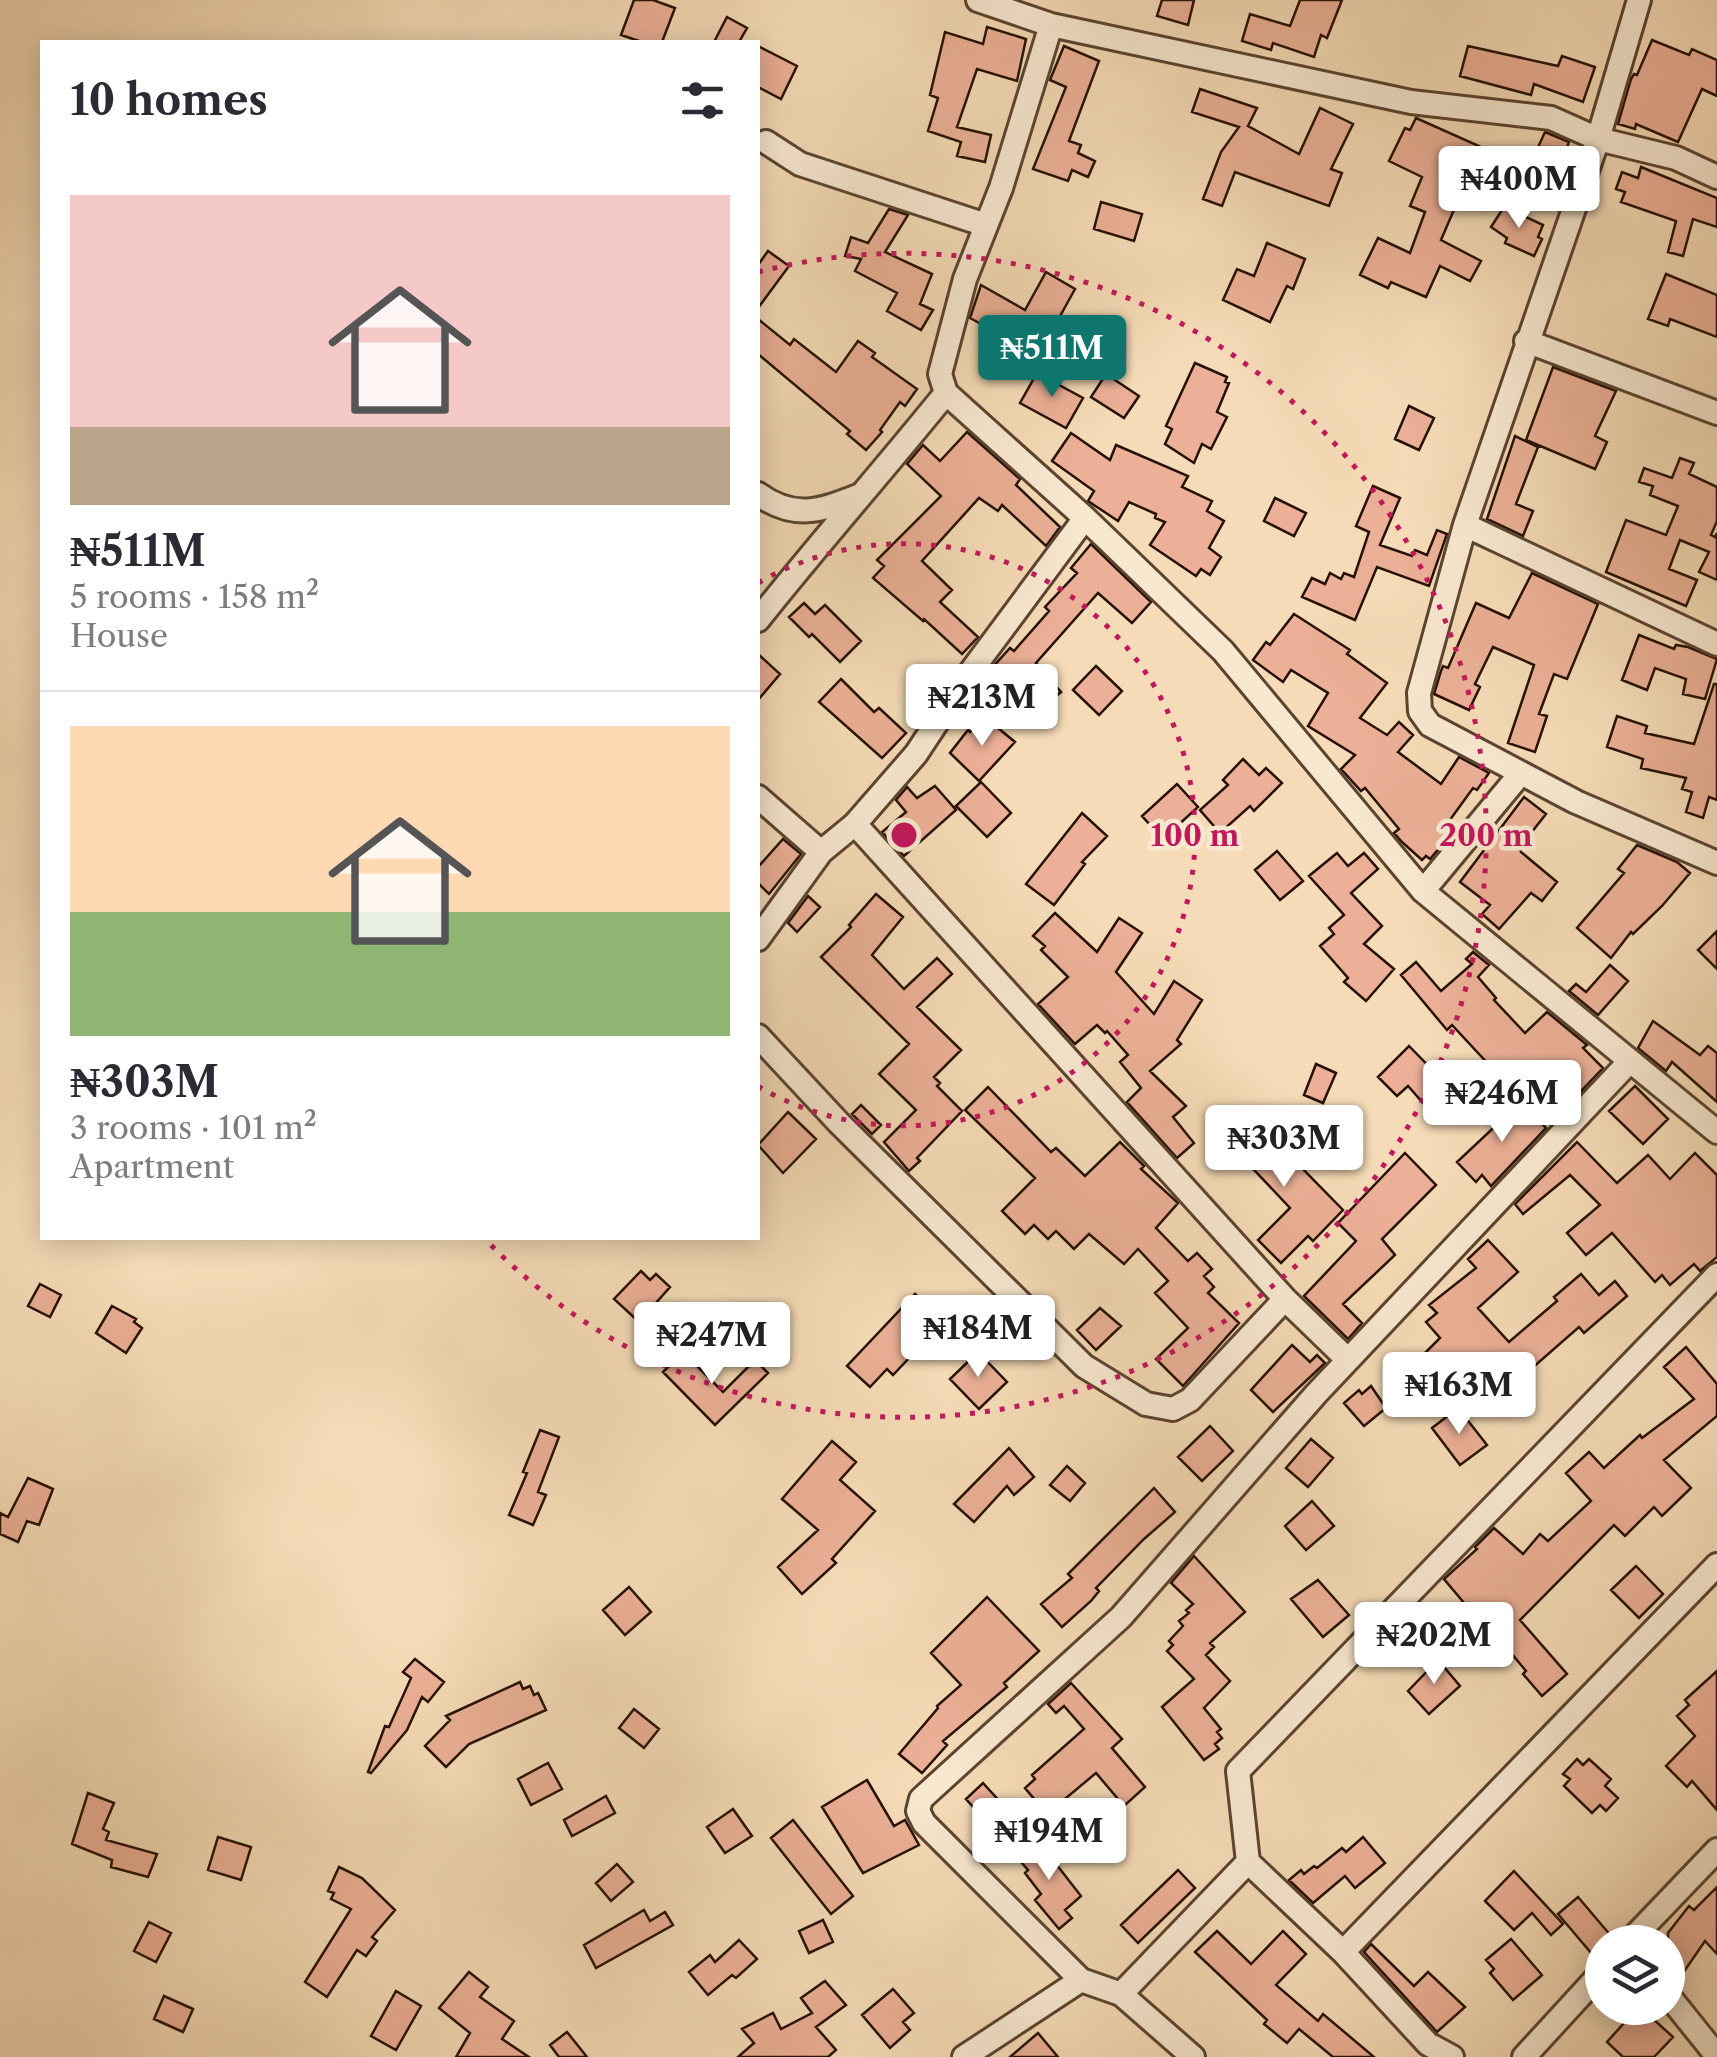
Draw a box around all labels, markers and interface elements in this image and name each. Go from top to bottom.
icon: filters [675,73,730,128]
text: 10 homes [70,74,268,126]
pin: ₦400M [1449,146,1589,231]
text: ₦400M [1461,159,1577,198]
icon: home [310,260,490,440]
pin: ₦511M [982,315,1122,400]
text: ₦511M [1000,328,1104,367]
text: ₦511M [70,525,206,577]
text: 5 rooms · 158 m² [70,577,319,616]
text: House [70,616,168,655]
pin: ₦213M [912,664,1052,749]
text: ₦213M [928,677,1036,716]
icon: home [310,791,490,971]
centre of rings [886,817,922,853]
text: 100 m [1151,817,1240,854]
text: 200 m [1439,817,1533,854]
text: ₦303M [70,1056,219,1108]
pin: ₦246M [1432,1060,1572,1145]
text: ₦246M [1445,1073,1559,1112]
pin: ₦303M [1214,1105,1354,1190]
text: 3 rooms · 101 m² [70,1108,317,1147]
text: ₦303M [1227,1118,1341,1157]
text: Apartment [70,1147,234,1186]
pin: ₦184M [908,1295,1048,1380]
pin: ₦247M [642,1302,782,1387]
text: ₦184M [923,1308,1033,1347]
text: ₦247M [656,1315,768,1354]
pin: ₦163M [1389,1352,1529,1437]
text: ₦163M [1405,1365,1513,1404]
pin: ₦202M [1364,1602,1504,1687]
text: ₦202M [1376,1615,1492,1654]
pin: ₦194M [979,1798,1119,1883]
text: ₦194M [994,1811,1104,1850]
map controls [1585,1925,1685,2025]
button: layers [1585,1925,1685,2025]

